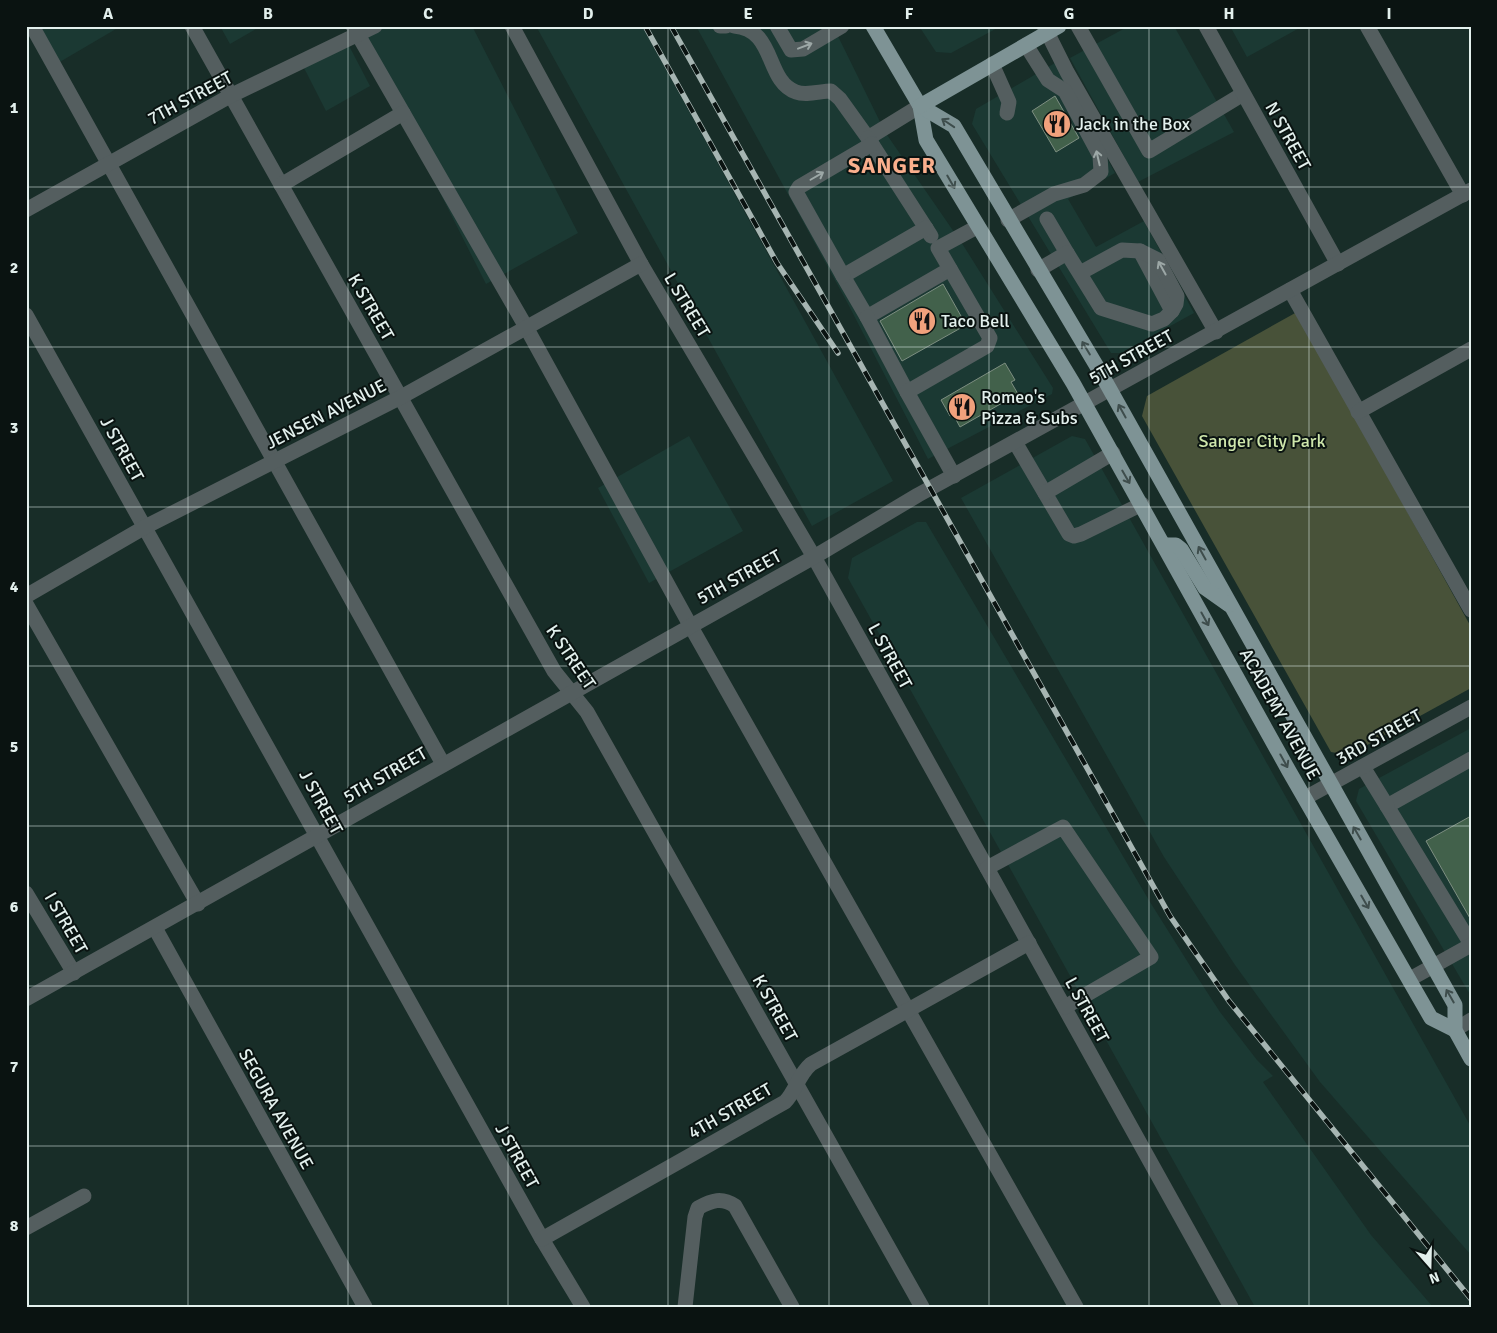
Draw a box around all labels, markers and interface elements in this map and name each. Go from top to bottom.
text: A [103,4,114,24]
text: B [263,4,273,24]
text: C [423,4,433,24]
text: D [583,4,594,24]
text: E [743,4,753,24]
text: F [905,4,914,24]
text: G [1064,4,1074,24]
text: H [1224,4,1234,24]
text: I [1386,4,1392,24]
one-way arrow [797,41,812,50]
street label: 7TH STREET [144,66,236,130]
text: 1 [10,98,19,118]
street label: N STREET [1260,98,1316,174]
restaurant icon: Jack in the Box [1042,109,1072,139]
place label: Jack in the Box [1076,113,1191,135]
one-way arrow [941,118,955,128]
one-way arrow [1093,151,1103,167]
district label: SANGER [848,152,936,179]
one-way arrow [810,171,825,181]
one-way arrow [946,175,956,189]
text: 2 [10,258,18,278]
one-way arrow [1157,261,1166,276]
street label: L STREET [659,269,715,341]
street label: K STREET [343,270,399,344]
restaurant icon: Taco Bell [907,306,937,336]
place label: Taco Bell [941,310,1010,332]
street label: 5TH STREET [1085,325,1177,389]
one-way arrow [1081,342,1091,356]
street label: JENSEN AVENUE [262,374,390,454]
place label: Romeo's Pizza & Subs [981,386,1078,429]
restaurant icon: Romeo's Pizza & Subs [947,392,977,422]
one-way arrow [1117,405,1127,419]
street label: J STREET [95,413,149,485]
text: 3 [10,418,18,438]
park label: Sanger City Park [1198,430,1326,452]
one-way arrow [1122,470,1132,484]
street label: 5TH STREET [693,545,785,609]
one-way arrow [1197,546,1206,561]
text: 4 [10,577,19,597]
one-way arrow [1200,612,1210,627]
street label: L STREET [863,619,917,693]
street label: K STREET [541,621,601,694]
street label: ACADEMY AVENUE [1235,645,1325,783]
street label: 3RD STREET [1332,704,1426,770]
text: 5 [10,737,18,757]
street label: 5TH STREET [339,742,431,808]
one-way arrow [1279,754,1289,769]
street label: J STREET [294,766,348,838]
one-way arrow [1352,826,1362,840]
street label: I STREET [40,888,93,958]
one-way arrow [1361,894,1371,909]
text: 6 [10,897,19,917]
street label: K STREET [748,971,802,1045]
street label: L STREET [1060,973,1114,1047]
one-way arrow [1445,990,1455,1004]
street label: SEGURA AVENUE [234,1045,318,1173]
text: 7 [10,1057,19,1077]
street label: 4TH STREET [684,1078,776,1144]
street label: J STREET [490,1120,544,1192]
text: 8 [10,1216,19,1236]
north arrow [1404,1240,1454,1290]
text: N [1427,1268,1442,1287]

